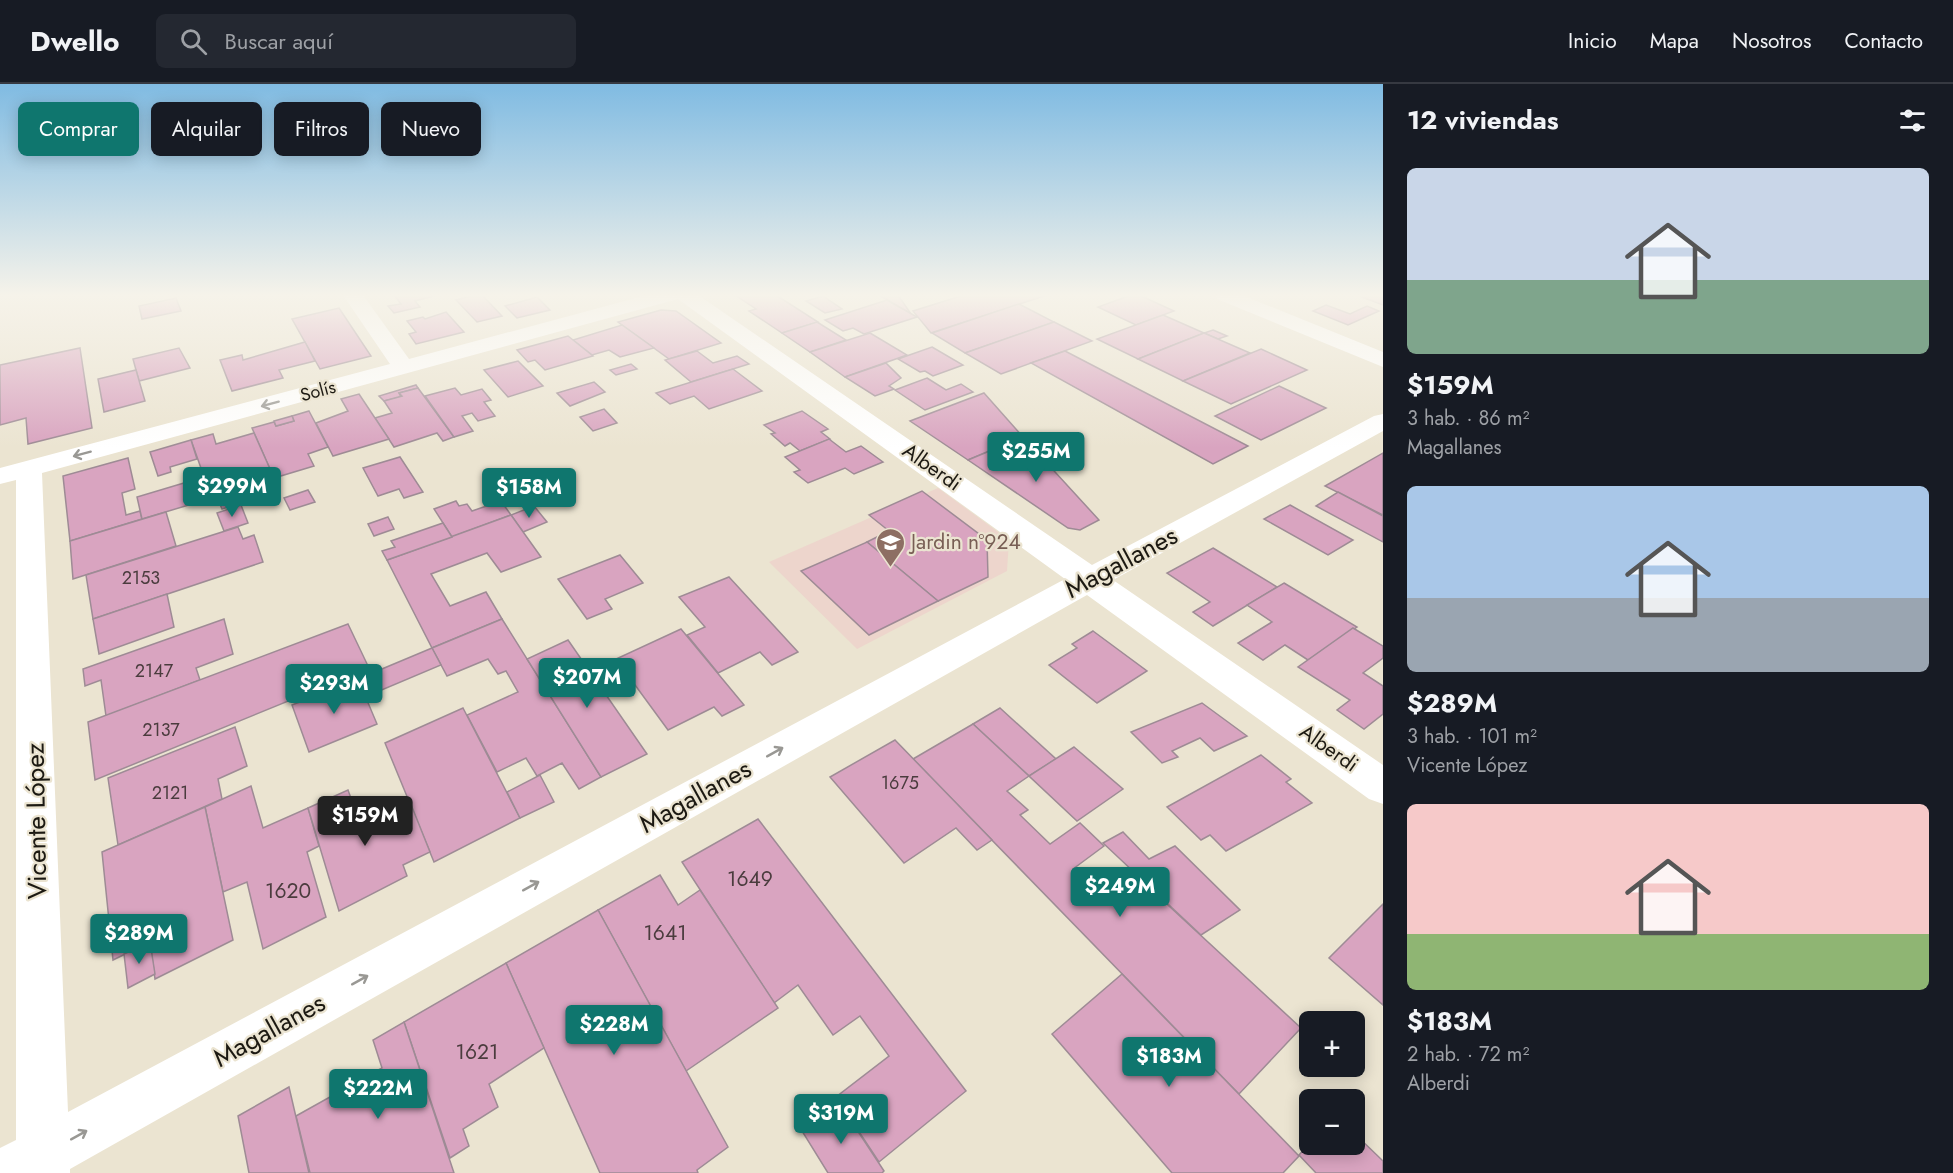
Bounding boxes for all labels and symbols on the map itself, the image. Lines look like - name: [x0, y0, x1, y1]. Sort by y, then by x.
- street label: Solís: [297, 374, 339, 408]
- one-way arrow: [261, 398, 280, 410]
- pin: $255M: [994, 432, 1078, 483]
- street label: Alberdi: [896, 436, 968, 498]
- one-way arrow: [72, 449, 91, 460]
- pin: $299M: [190, 467, 274, 518]
- pin: $158M: [487, 468, 571, 519]
- street label: Magallanes: [1058, 516, 1184, 608]
- school or university icon: Jardin nº924: [874, 526, 906, 568]
- place label: Jardin nº924: [908, 527, 1021, 557]
- house number: 2153: [122, 565, 160, 591]
- house number: 2147: [135, 658, 174, 684]
- pin: $207M: [545, 658, 629, 709]
- pin: $293M: [292, 664, 376, 715]
- house number: 2137: [142, 717, 180, 743]
- street label: Alberdi: [1293, 717, 1365, 779]
- street label: Vicente López: [16, 742, 56, 900]
- one-way arrow: [766, 746, 784, 757]
- street label: Magallanes: [632, 750, 758, 842]
- house number: 1675: [881, 770, 919, 796]
- house number: 2121: [152, 780, 188, 806]
- pin: $159M: [323, 796, 407, 847]
- house number: 1649: [727, 864, 773, 894]
- pin: $249M: [1078, 867, 1162, 918]
- house number: 1620: [265, 876, 311, 906]
- one-way arrow: [522, 880, 539, 892]
- pin: $289M: [97, 914, 181, 965]
- house number: 1641: [643, 918, 687, 948]
- one-way arrow: [351, 974, 368, 986]
- street label: Magallanes: [206, 984, 332, 1076]
- pin: $228M: [572, 1005, 656, 1056]
- house number: 1621: [456, 1037, 498, 1067]
- pin: $183M: [1127, 1037, 1211, 1088]
- pin: $222M: [336, 1069, 420, 1120]
- pin: $319M: [799, 1094, 883, 1145]
- one-way arrow: [69, 1129, 87, 1140]

